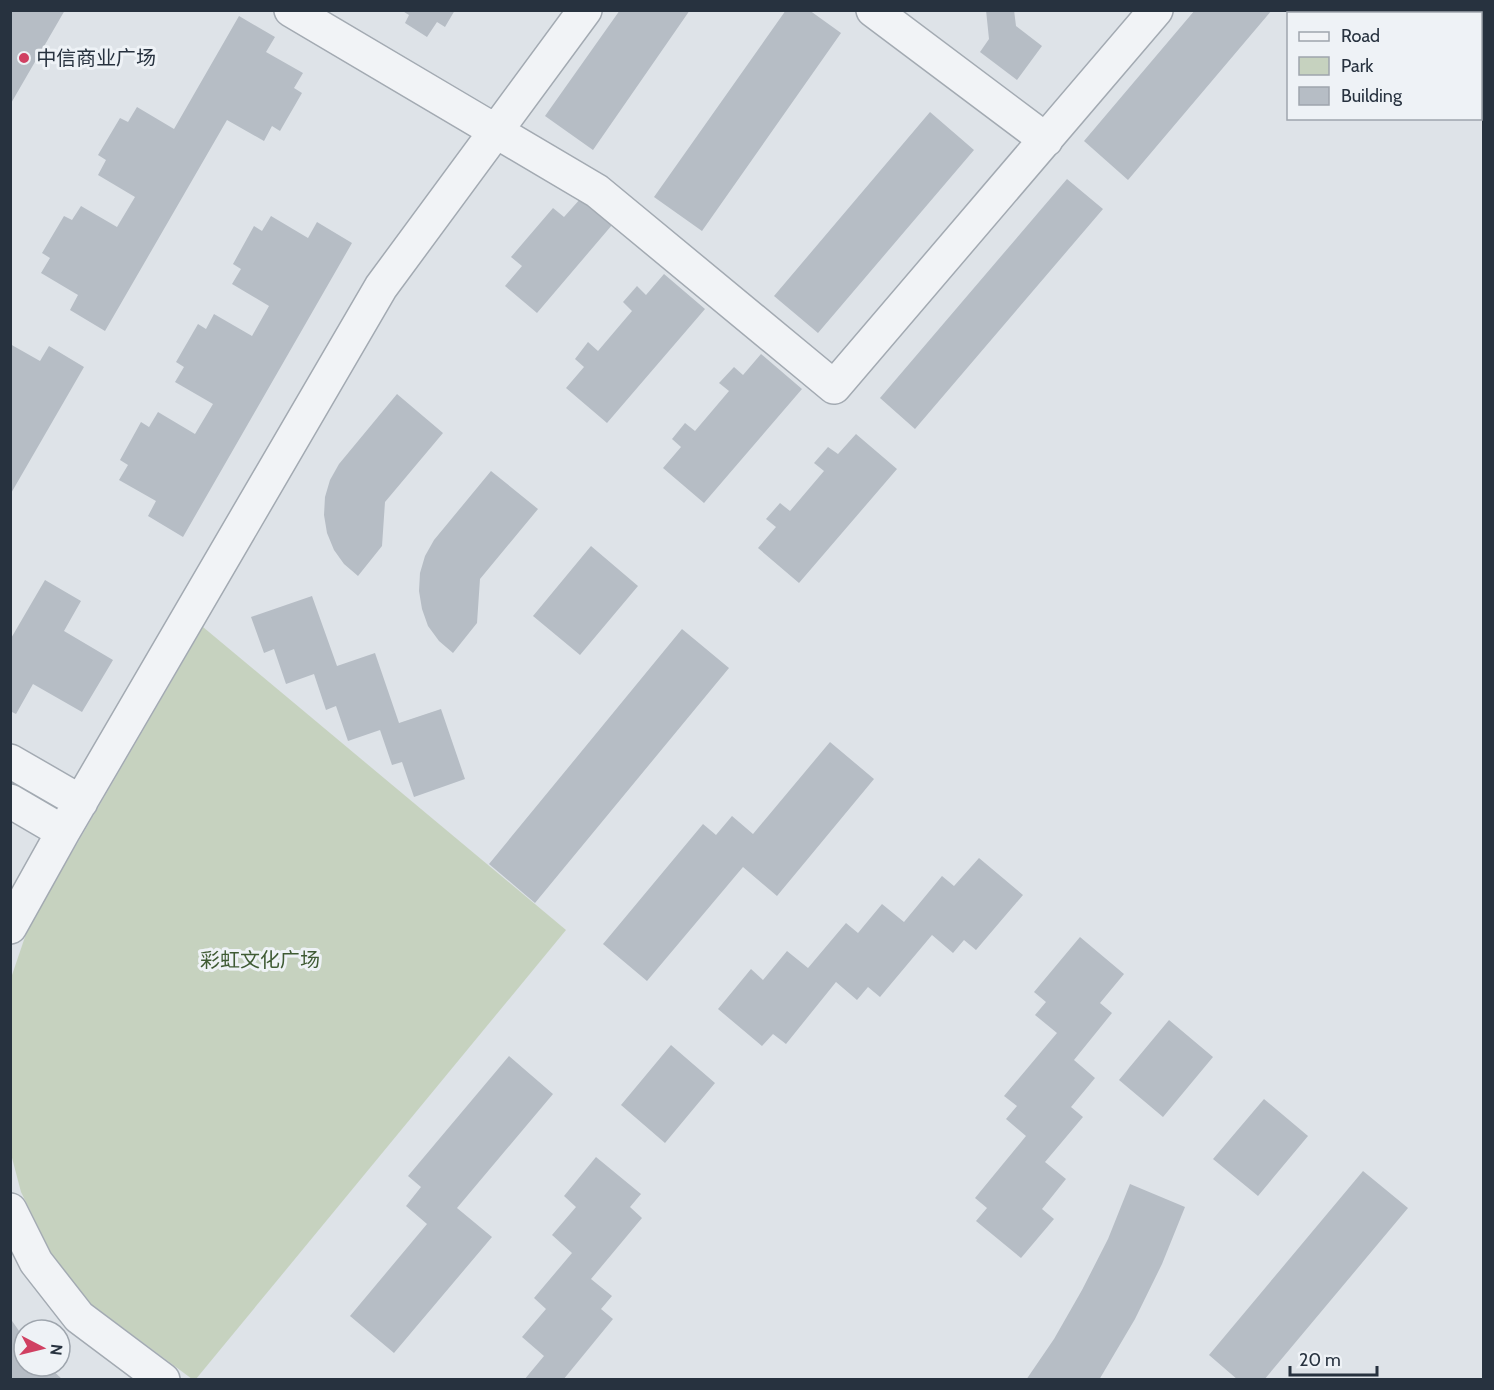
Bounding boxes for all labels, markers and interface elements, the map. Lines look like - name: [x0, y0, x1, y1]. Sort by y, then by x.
- legend: [1287, 12, 1482, 120]
- text: Road: [1341, 25, 1380, 47]
- place label: 中信商业广场: [36, 46, 156, 70]
- marker: 中信商业广场: [17, 51, 31, 65]
- text: Park: [1341, 55, 1374, 77]
- text: Building: [1341, 85, 1403, 107]
- park label: 彩虹文化广场: [200, 948, 320, 972]
- north arrow: [12, 1318, 72, 1378]
- scale bar: [1290, 1339, 1377, 1377]
- text: N: [46, 1343, 67, 1357]
- text: 20 m: [1299, 1349, 1341, 1371]

